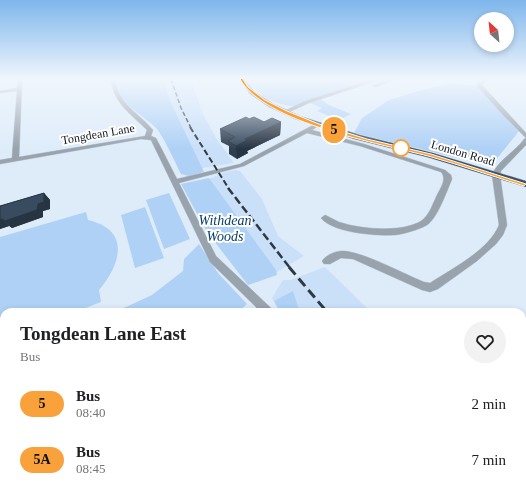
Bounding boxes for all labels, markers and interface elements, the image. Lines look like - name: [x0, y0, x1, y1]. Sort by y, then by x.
- north arrow: [474, 12, 514, 52]
- map controls: [474, 12, 514, 52]
- line badge: 5: [321, 117, 347, 143]
- street label: Tongdean Lane: [60, 121, 136, 147]
- text: 5: [331, 122, 338, 137]
- street label: London Road: [430, 137, 496, 169]
- unlabelled marker: [392, 139, 410, 157]
- park label: Withdean Woods: [199, 213, 251, 244]
- button: heart: [464, 321, 506, 363]
- text: Tongdean Lane East: [20, 323, 186, 344]
- text: Bus: [20, 349, 40, 364]
- text: Bus: [76, 388, 100, 404]
- text: 5: [39, 396, 46, 411]
- text: 2 min: [471, 396, 506, 412]
- text: 08:40: [76, 405, 106, 420]
- text: Bus: [76, 444, 100, 460]
- text: 5A: [33, 452, 51, 467]
- text: 7 min: [471, 452, 506, 468]
- text: 08:45: [76, 461, 106, 476]

